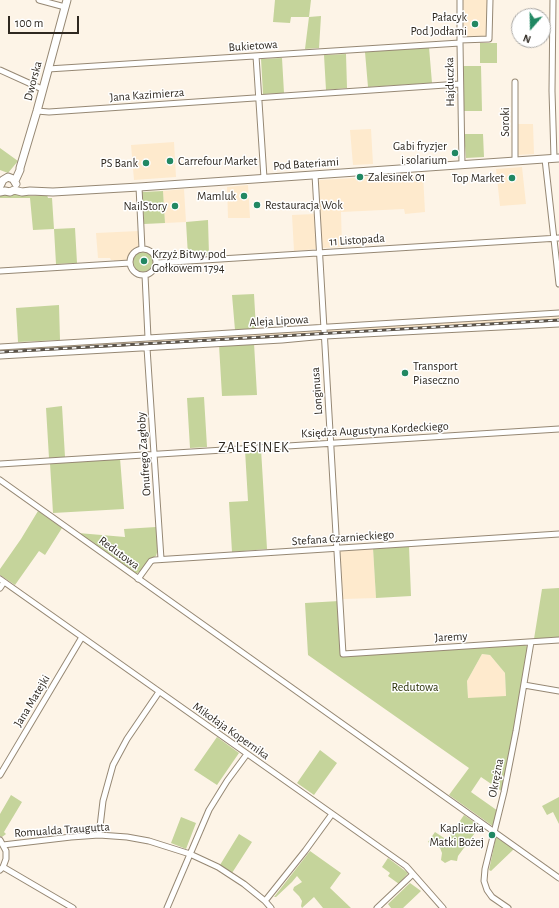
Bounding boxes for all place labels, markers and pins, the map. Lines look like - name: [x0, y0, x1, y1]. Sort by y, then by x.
- place label: Pałacyk Pod Jodłami: [411, 10, 467, 38]
- marker: Pałacyk Pod Jodłami: [470, 19, 480, 29]
- place label: Gabi fryzjer i solarium: [393, 139, 447, 167]
- marker: Gabi fryzjer i solarium: [450, 148, 460, 158]
- place label: Carrefour Market: [178, 154, 257, 168]
- place label: PS Bank: [101, 156, 138, 170]
- marker: Carrefour Market: [165, 156, 175, 166]
- marker: PS Bank: [141, 158, 151, 168]
- place label: Zalesinek 01: [368, 170, 425, 184]
- place label: Top Market: [452, 171, 504, 185]
- marker: Zalesinek 01: [355, 172, 365, 182]
- marker: Top Market: [507, 173, 517, 183]
- place label: Mamluk: [197, 189, 236, 203]
- marker: Mamluk: [239, 191, 249, 201]
- place label: Restauracja Wok: [265, 198, 343, 212]
- place label: NailStory: [123, 199, 167, 213]
- marker: Restauracja Wok: [252, 200, 262, 210]
- marker: NailStory: [170, 201, 180, 211]
- place label: Krzyż Bitwy pod Gołkowem 1794: [152, 247, 226, 275]
- marker: Krzyż Bitwy pod Gołkowem 1794: [139, 256, 149, 266]
- place label: Transport Piaseczno: [413, 359, 459, 387]
- marker: Transport Piaseczno: [400, 368, 410, 378]
- place label: Kapliczka Matki Bożej: [429, 821, 484, 849]
- marker: Kapliczka Matki Bożej: [487, 830, 497, 840]

